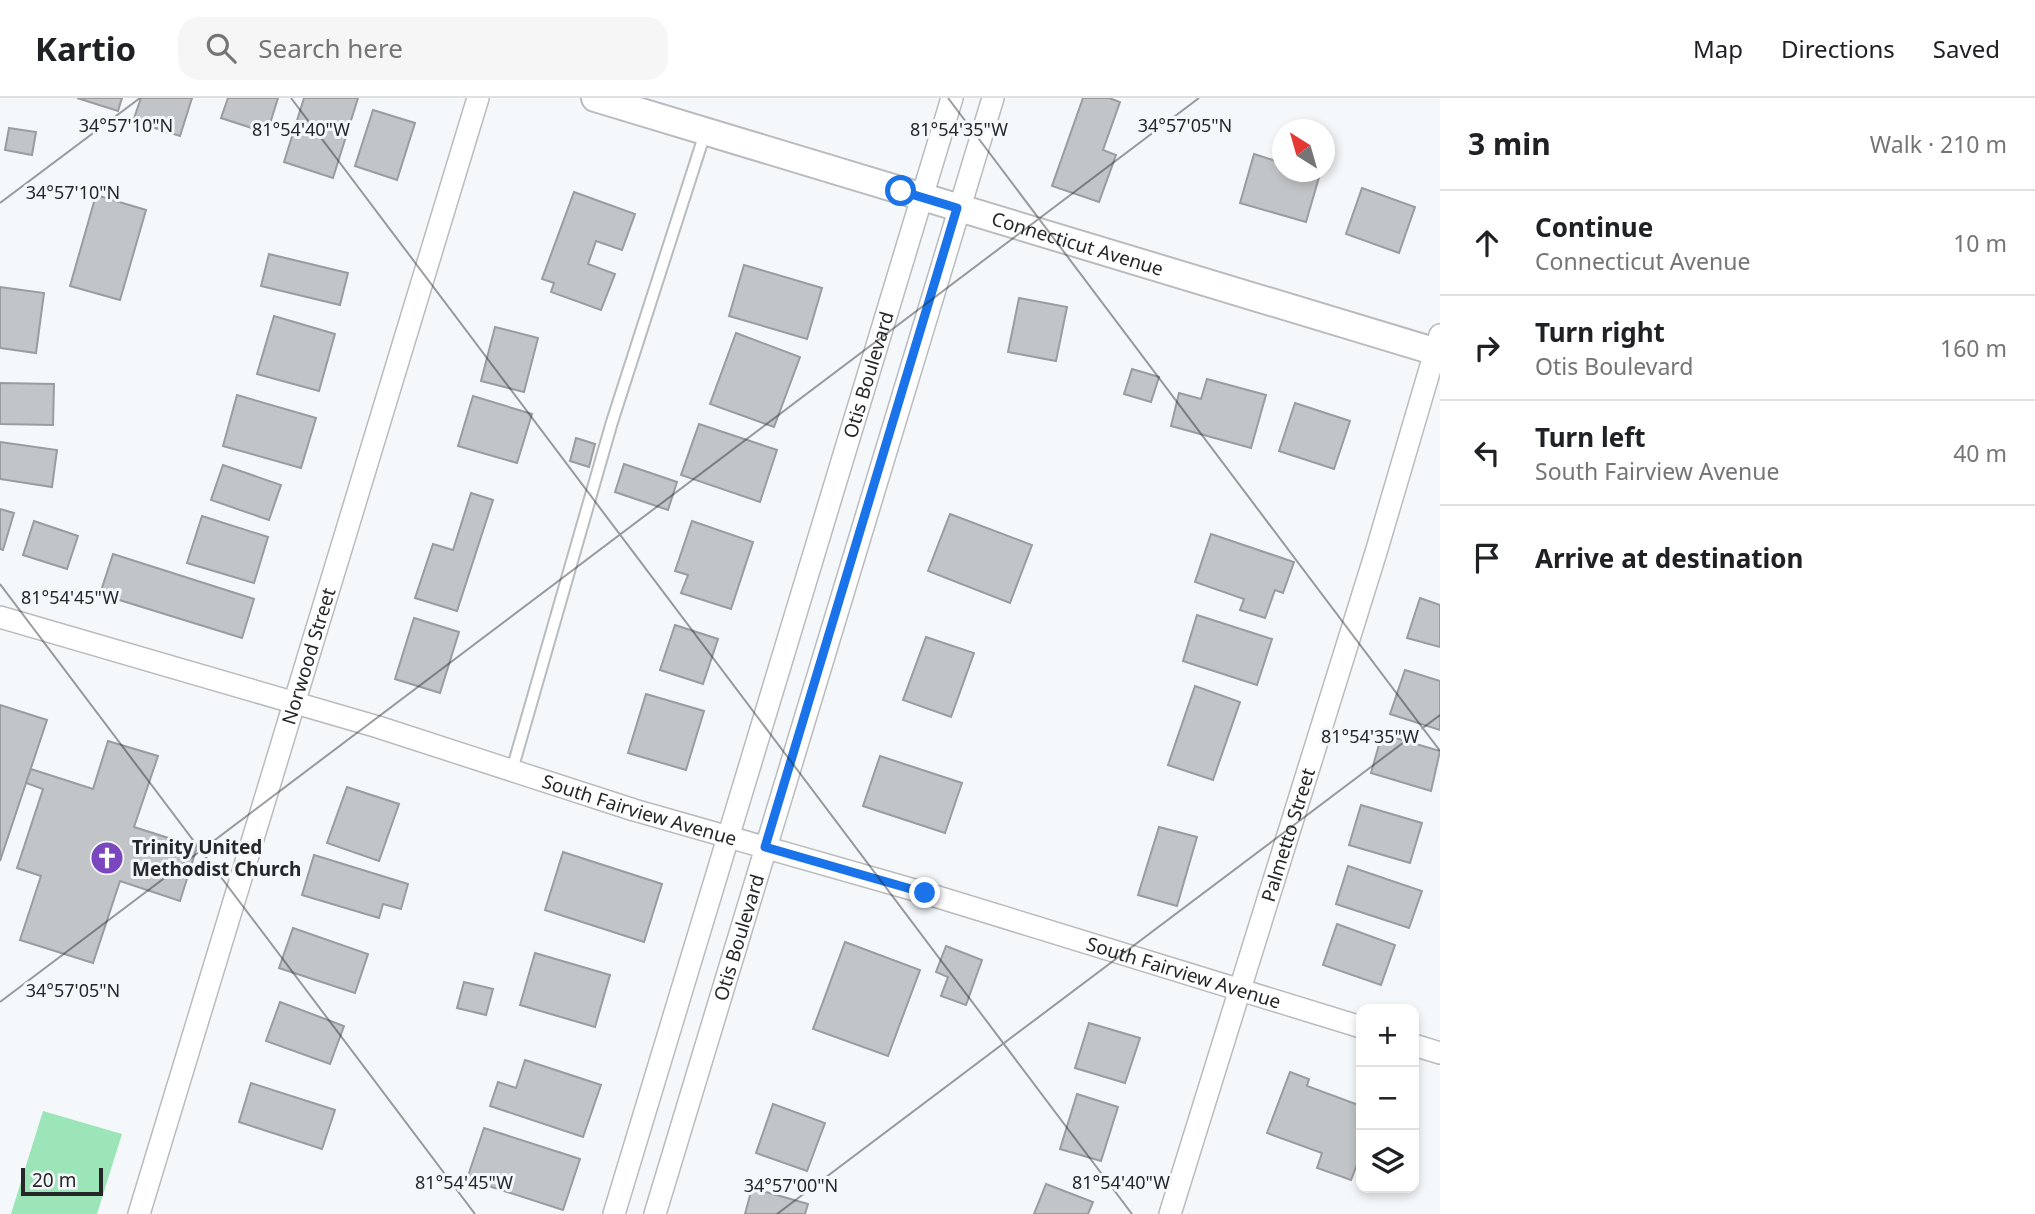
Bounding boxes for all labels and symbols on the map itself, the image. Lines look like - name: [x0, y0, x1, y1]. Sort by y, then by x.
- text: 34°57'10"N: [79, 113, 173, 137]
- text: 34°57'05"N: [1138, 113, 1232, 137]
- text: 81°54'40"W: [252, 117, 350, 141]
- text: 81°54'35"W: [910, 117, 1008, 141]
- north arrow: [1272, 119, 1335, 182]
- route start: [885, 175, 916, 206]
- text: 34°57'10"N: [26, 180, 120, 204]
- street label: Connecticut Avenue: [989, 205, 1166, 282]
- street label: Otis Boulevard: [837, 308, 900, 441]
- text: 81°54'45"W: [21, 585, 119, 609]
- street label: Norwood Street: [275, 585, 341, 728]
- text: 81°54'35"W: [1321, 724, 1419, 748]
- street label: Palmetto Street: [1255, 765, 1321, 905]
- street label: South Fairview Avenue: [539, 768, 740, 852]
- place label: Trinity United Methodist Church: [132, 834, 301, 882]
- church icon: Trinity United Methodist Church: [88, 839, 126, 877]
- street label: Otis Boulevard: [707, 871, 770, 1004]
- route end: [909, 877, 940, 908]
- street label: South Fairview Avenue: [1083, 930, 1284, 1015]
- text: 34°57'05"N: [26, 978, 120, 1002]
- scale bar: [21, 1165, 103, 1197]
- text: 81°54'45"W: [415, 1170, 513, 1194]
- text: 81°54'40"W: [1072, 1170, 1170, 1194]
- text: 34°57'00"N: [744, 1173, 838, 1197]

